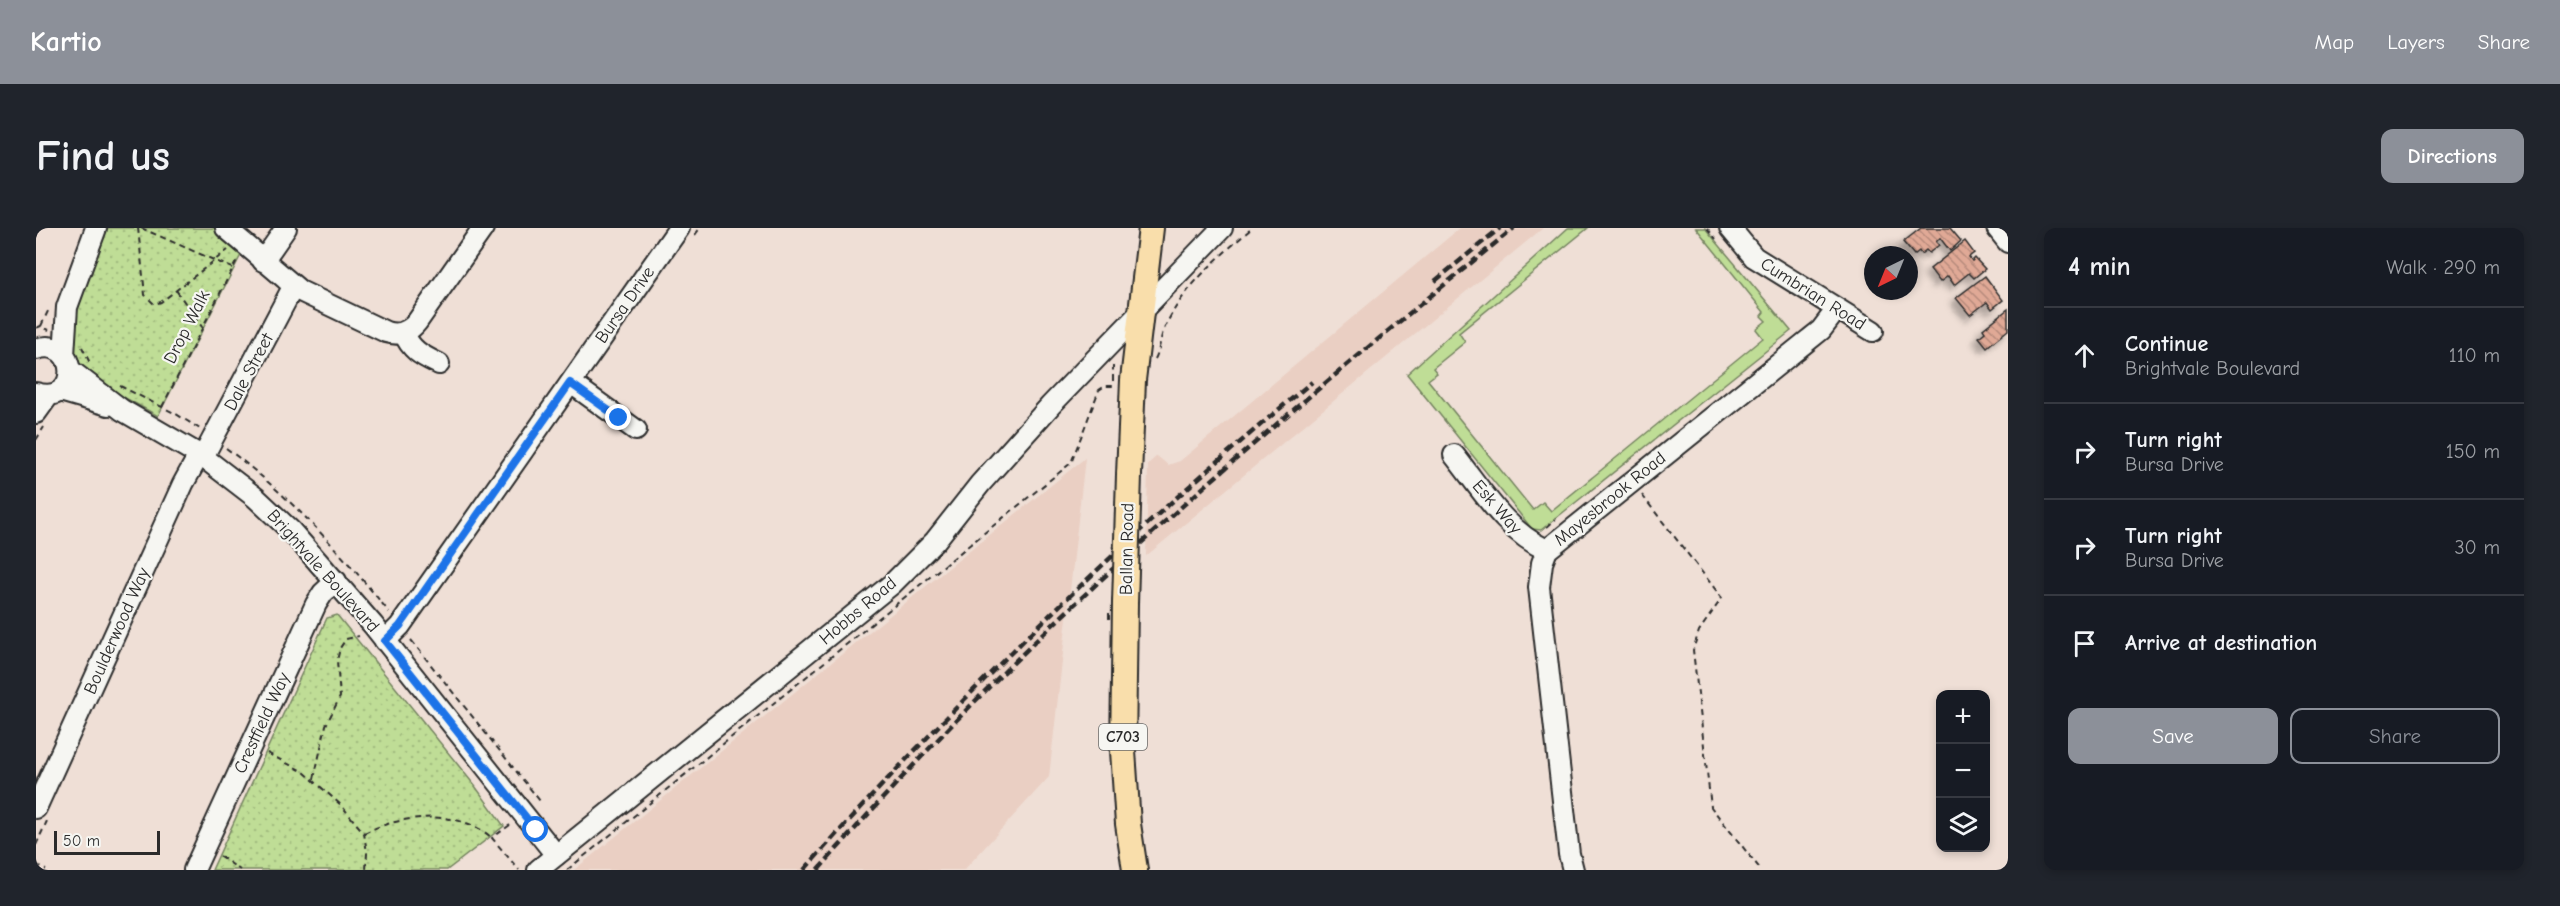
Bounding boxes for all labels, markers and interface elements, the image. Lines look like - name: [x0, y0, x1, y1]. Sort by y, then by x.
- text: Kartio: [30, 26, 102, 58]
- text: Map: [2315, 30, 2354, 54]
- text: Layers: [2387, 30, 2445, 54]
- text: Share: [2478, 30, 2530, 54]
- button: Directions: [2381, 129, 2524, 183]
- text: Find us: [36, 132, 170, 181]
- north arrow: [1864, 246, 1918, 300]
- text: 4 min: [2068, 252, 2131, 282]
- street label: Cumbrian Road: [1756, 253, 1870, 335]
- text: Walk · 290 m: [2386, 256, 2500, 279]
- street label: Bursa Drive: [591, 263, 659, 347]
- street label: Drop Walk: [160, 287, 215, 367]
- street label: Dale Street: [220, 329, 279, 414]
- text: Continue: [2125, 331, 2208, 357]
- icon: ahead: [2068, 339, 2101, 372]
- text: 110 m: [2449, 344, 2500, 367]
- text: Brightvale Boulevard: [2125, 357, 2300, 380]
- route end: [605, 404, 631, 430]
- text: Turn right: [2125, 427, 2222, 453]
- icon: right: [2068, 435, 2101, 468]
- text: 150 m: [2446, 440, 2500, 463]
- street label: Mayesbrook Road: [1550, 447, 1670, 551]
- text: Bursa Drive: [2125, 453, 2224, 476]
- street label: Esk Way: [1468, 476, 1527, 539]
- street label: Ballan Road: [1116, 503, 1138, 595]
- street label: Brightvale Boulevard: [262, 505, 384, 637]
- text: Turn right: [2125, 523, 2222, 549]
- icon: right: [2068, 531, 2101, 564]
- text: 30 m: [2454, 536, 2500, 559]
- text: Bursa Drive: [2125, 549, 2224, 572]
- street label: Boulderwood Way: [80, 564, 155, 698]
- street label: Hobbs Road: [815, 573, 901, 649]
- icon: arrive: [2068, 627, 2101, 660]
- text: Arrive at destination: [2125, 630, 2317, 656]
- street label: Crestfield Way: [229, 668, 295, 777]
- map controls: [1936, 690, 1990, 852]
- button: +: [1936, 690, 1990, 744]
- button: Save: [2068, 708, 2278, 764]
- button: Share: [2290, 708, 2500, 764]
- road number: C703: [1099, 724, 1147, 750]
- button: −: [1936, 744, 1990, 798]
- button: layers: [1936, 798, 1990, 852]
- route start: [522, 816, 548, 842]
- scale bar: [54, 828, 160, 856]
- text: 50 m: [63, 832, 100, 850]

